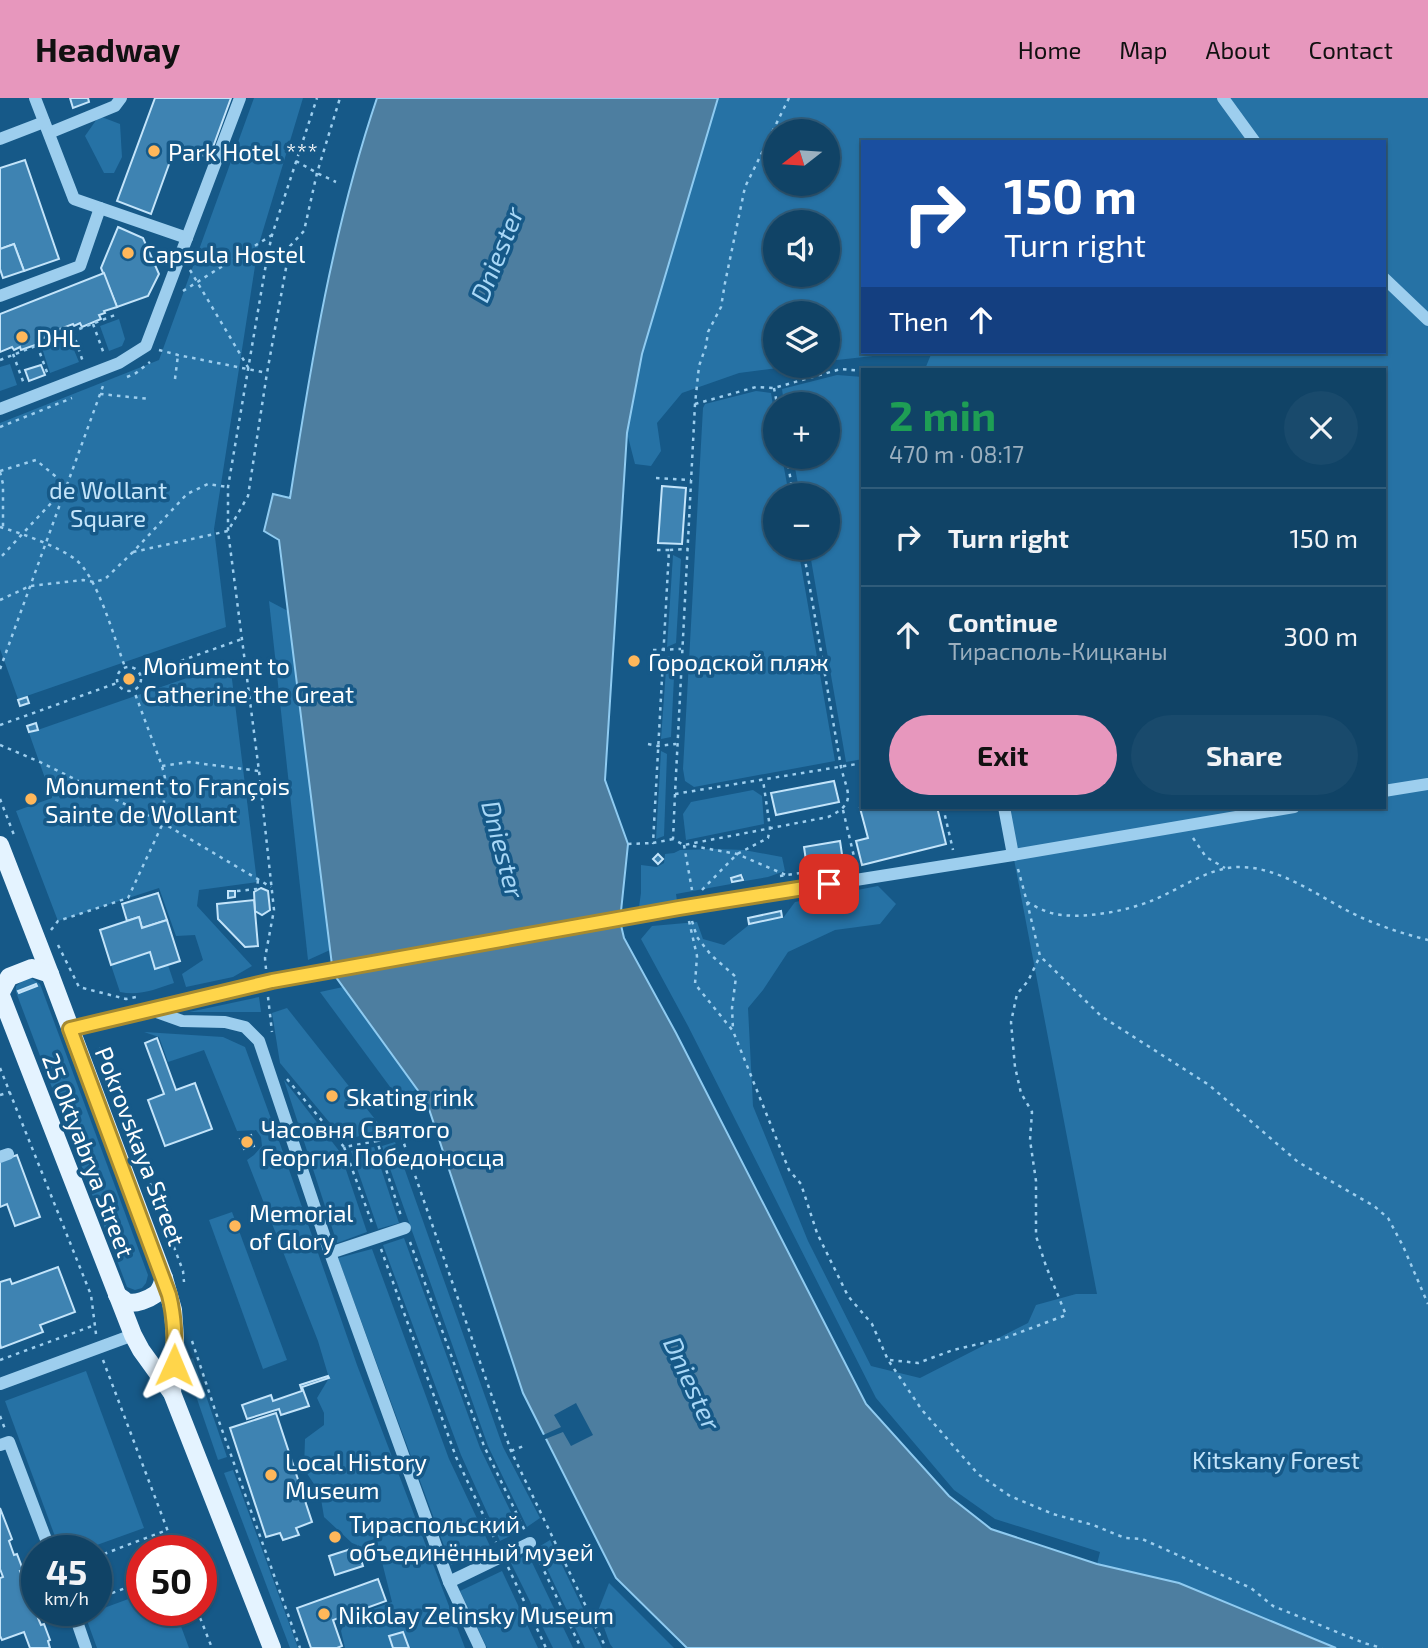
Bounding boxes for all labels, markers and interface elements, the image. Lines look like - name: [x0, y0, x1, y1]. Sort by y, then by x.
- text: Headway: [35, 29, 180, 69]
- text: Home: [1018, 35, 1081, 64]
- text: Map: [1119, 35, 1167, 64]
- text: About: [1205, 35, 1271, 64]
- text: Contact: [1309, 35, 1393, 64]
- north arrow: [763, 119, 840, 196]
- map controls: [763, 119, 840, 560]
- place label: Park Hotel ***: [168, 137, 318, 166]
- marker: Park Hotel ***: [146, 143, 162, 159]
- text: 150 m: [1004, 165, 1137, 224]
- icon: right: [889, 168, 980, 259]
- water label: Dniester: [463, 201, 529, 306]
- button: sound: [763, 210, 840, 287]
- text: Turn right: [1004, 225, 1146, 263]
- place label: Capsula Hostel: [142, 239, 305, 268]
- marker: Capsula Hostel: [120, 245, 136, 261]
- button: layers: [763, 301, 840, 378]
- icon: ahead: [962, 301, 1000, 339]
- text: Then: [889, 305, 948, 336]
- place label: DHL: [36, 323, 80, 352]
- marker: DHL: [14, 329, 30, 345]
- text: 2 min: [889, 389, 996, 439]
- button: close: [1284, 391, 1358, 465]
- button: +: [763, 392, 840, 469]
- text: 470 m · 08:17: [889, 440, 1024, 468]
- park label: de Wollant Square: [49, 475, 167, 532]
- button: −: [763, 483, 840, 560]
- icon: right: [889, 518, 927, 556]
- text: Turn right: [948, 522, 1069, 553]
- text: 150 m: [1289, 522, 1358, 553]
- text: Continue: [948, 606, 1058, 637]
- icon: ahead: [889, 616, 927, 654]
- text: 300 m: [1284, 620, 1358, 651]
- text: Тирасполь-Кицканы: [948, 637, 1168, 665]
- place label: Городской пляж: [648, 647, 829, 676]
- place label: Monument to Catherine the Great: [143, 651, 354, 708]
- marker: Городской пляж: [626, 653, 642, 669]
- marker: Monument to Catherine the Great: [121, 671, 137, 687]
- button: Exit: [889, 715, 1117, 795]
- button: Share: [1131, 715, 1358, 795]
- place label: Monument to François Sainte de Wollant: [45, 771, 290, 828]
- marker: Monument to François Sainte de Wollant: [23, 791, 39, 807]
- water label: Dniester: [476, 797, 532, 902]
- pin: [799, 854, 859, 914]
- icon: arrive: [810, 865, 848, 903]
- street label: Pokrovskaya Street: [90, 1042, 192, 1250]
- street label: 25 Oktyabrya Street: [37, 1049, 141, 1261]
- place label: Skating rink: [346, 1082, 474, 1111]
- marker: Skating rink: [324, 1088, 340, 1104]
- place label: Часовня Святого Георгия Победоносца: [261, 1114, 505, 1171]
- marker: Часовня Святого Георгия Победоносца: [239, 1134, 255, 1150]
- place label: Memorial of Glory: [249, 1198, 353, 1255]
- marker: Memorial of Glory: [227, 1218, 243, 1234]
- position arrow: [137, 1328, 211, 1402]
- water label: Dniester: [658, 1331, 728, 1435]
- park label: Kitskany Forest: [1192, 1445, 1360, 1474]
- place label: Local History Museum: [285, 1447, 427, 1504]
- marker: Local History Museum: [263, 1467, 279, 1483]
- place label: Тираспольский объединённый музей: [349, 1509, 594, 1567]
- marker: Тираспольский объединённый музей: [327, 1529, 343, 1545]
- speed limit sign: 50: [126, 1535, 217, 1626]
- text: 45: [46, 1550, 87, 1592]
- text: km/h: [44, 1587, 89, 1609]
- place label: Nikolay Zelinsky Museum: [338, 1600, 614, 1629]
- marker: Nikolay Zelinsky Museum: [316, 1606, 332, 1622]

